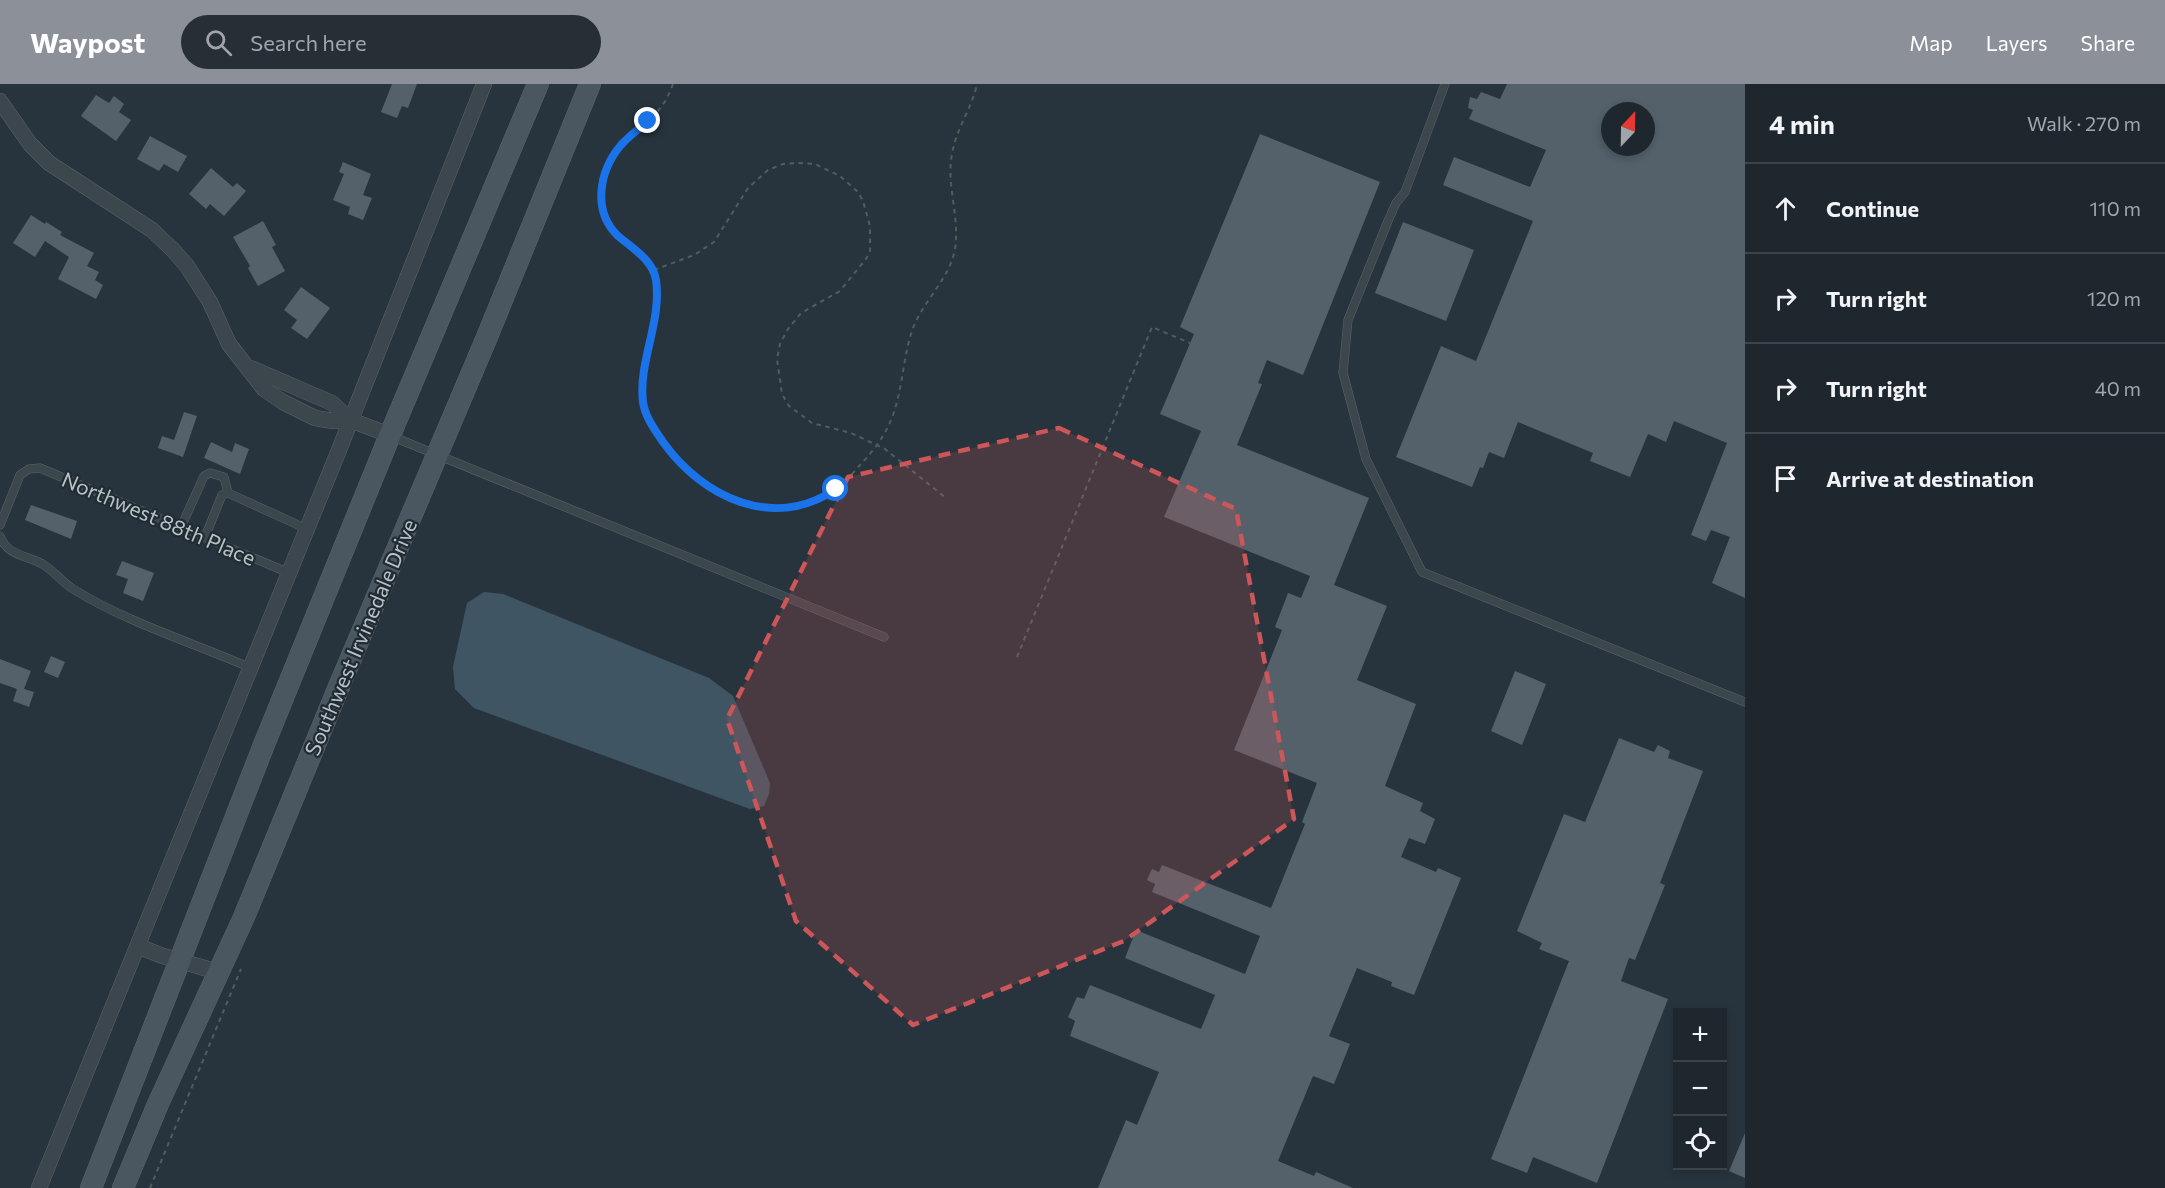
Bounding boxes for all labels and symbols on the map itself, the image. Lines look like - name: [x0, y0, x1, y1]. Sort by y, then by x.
- north arrow: [1601, 102, 1655, 156]
- route end: [634, 107, 660, 133]
- street label: Northwest 88th Place: [58, 466, 260, 570]
- route start: [822, 475, 848, 501]
- street label: Southwest Irvinedale Drive: [299, 515, 421, 759]

